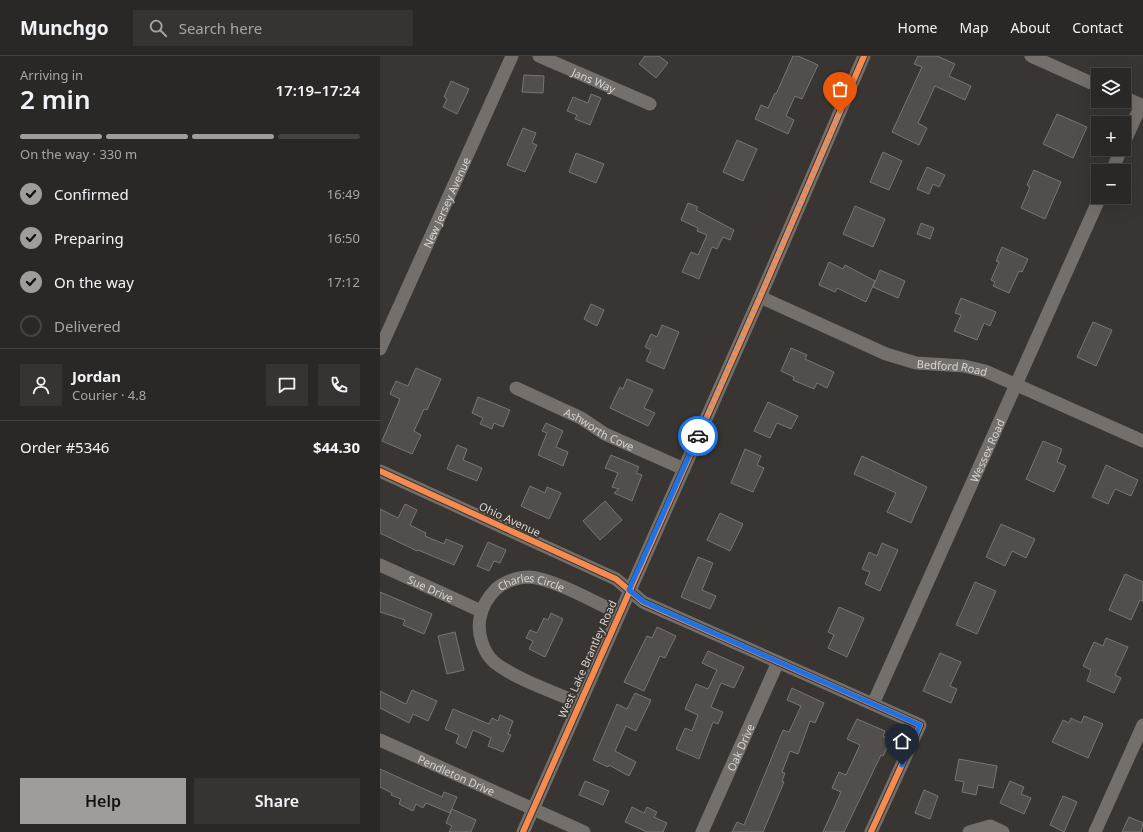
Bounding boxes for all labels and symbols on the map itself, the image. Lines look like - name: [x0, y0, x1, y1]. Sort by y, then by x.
- street label: Jans Way: [569, 63, 618, 96]
- pin: [823, 72, 857, 113]
- street label: New Jersey Avenue: [419, 154, 473, 250]
- street label: Bedford Road: [916, 356, 989, 379]
- street label: Ashworth Cove: [562, 404, 637, 454]
- courier: [678, 416, 718, 456]
- street label: Wessex Road: [966, 416, 1007, 484]
- street label: Ohio Avenue: [477, 498, 543, 540]
- text: Charles Circle: [494, 569, 567, 594]
- street label: Sue Drive: [405, 571, 456, 605]
- street label: Charles Circle: [497, 584, 567, 598]
- street label: West Lake Brantley Road: [554, 598, 620, 720]
- street label: Oak Drive: [723, 721, 757, 773]
- pin: [885, 724, 919, 765]
- street label: Pendleton Drive: [416, 751, 498, 798]

